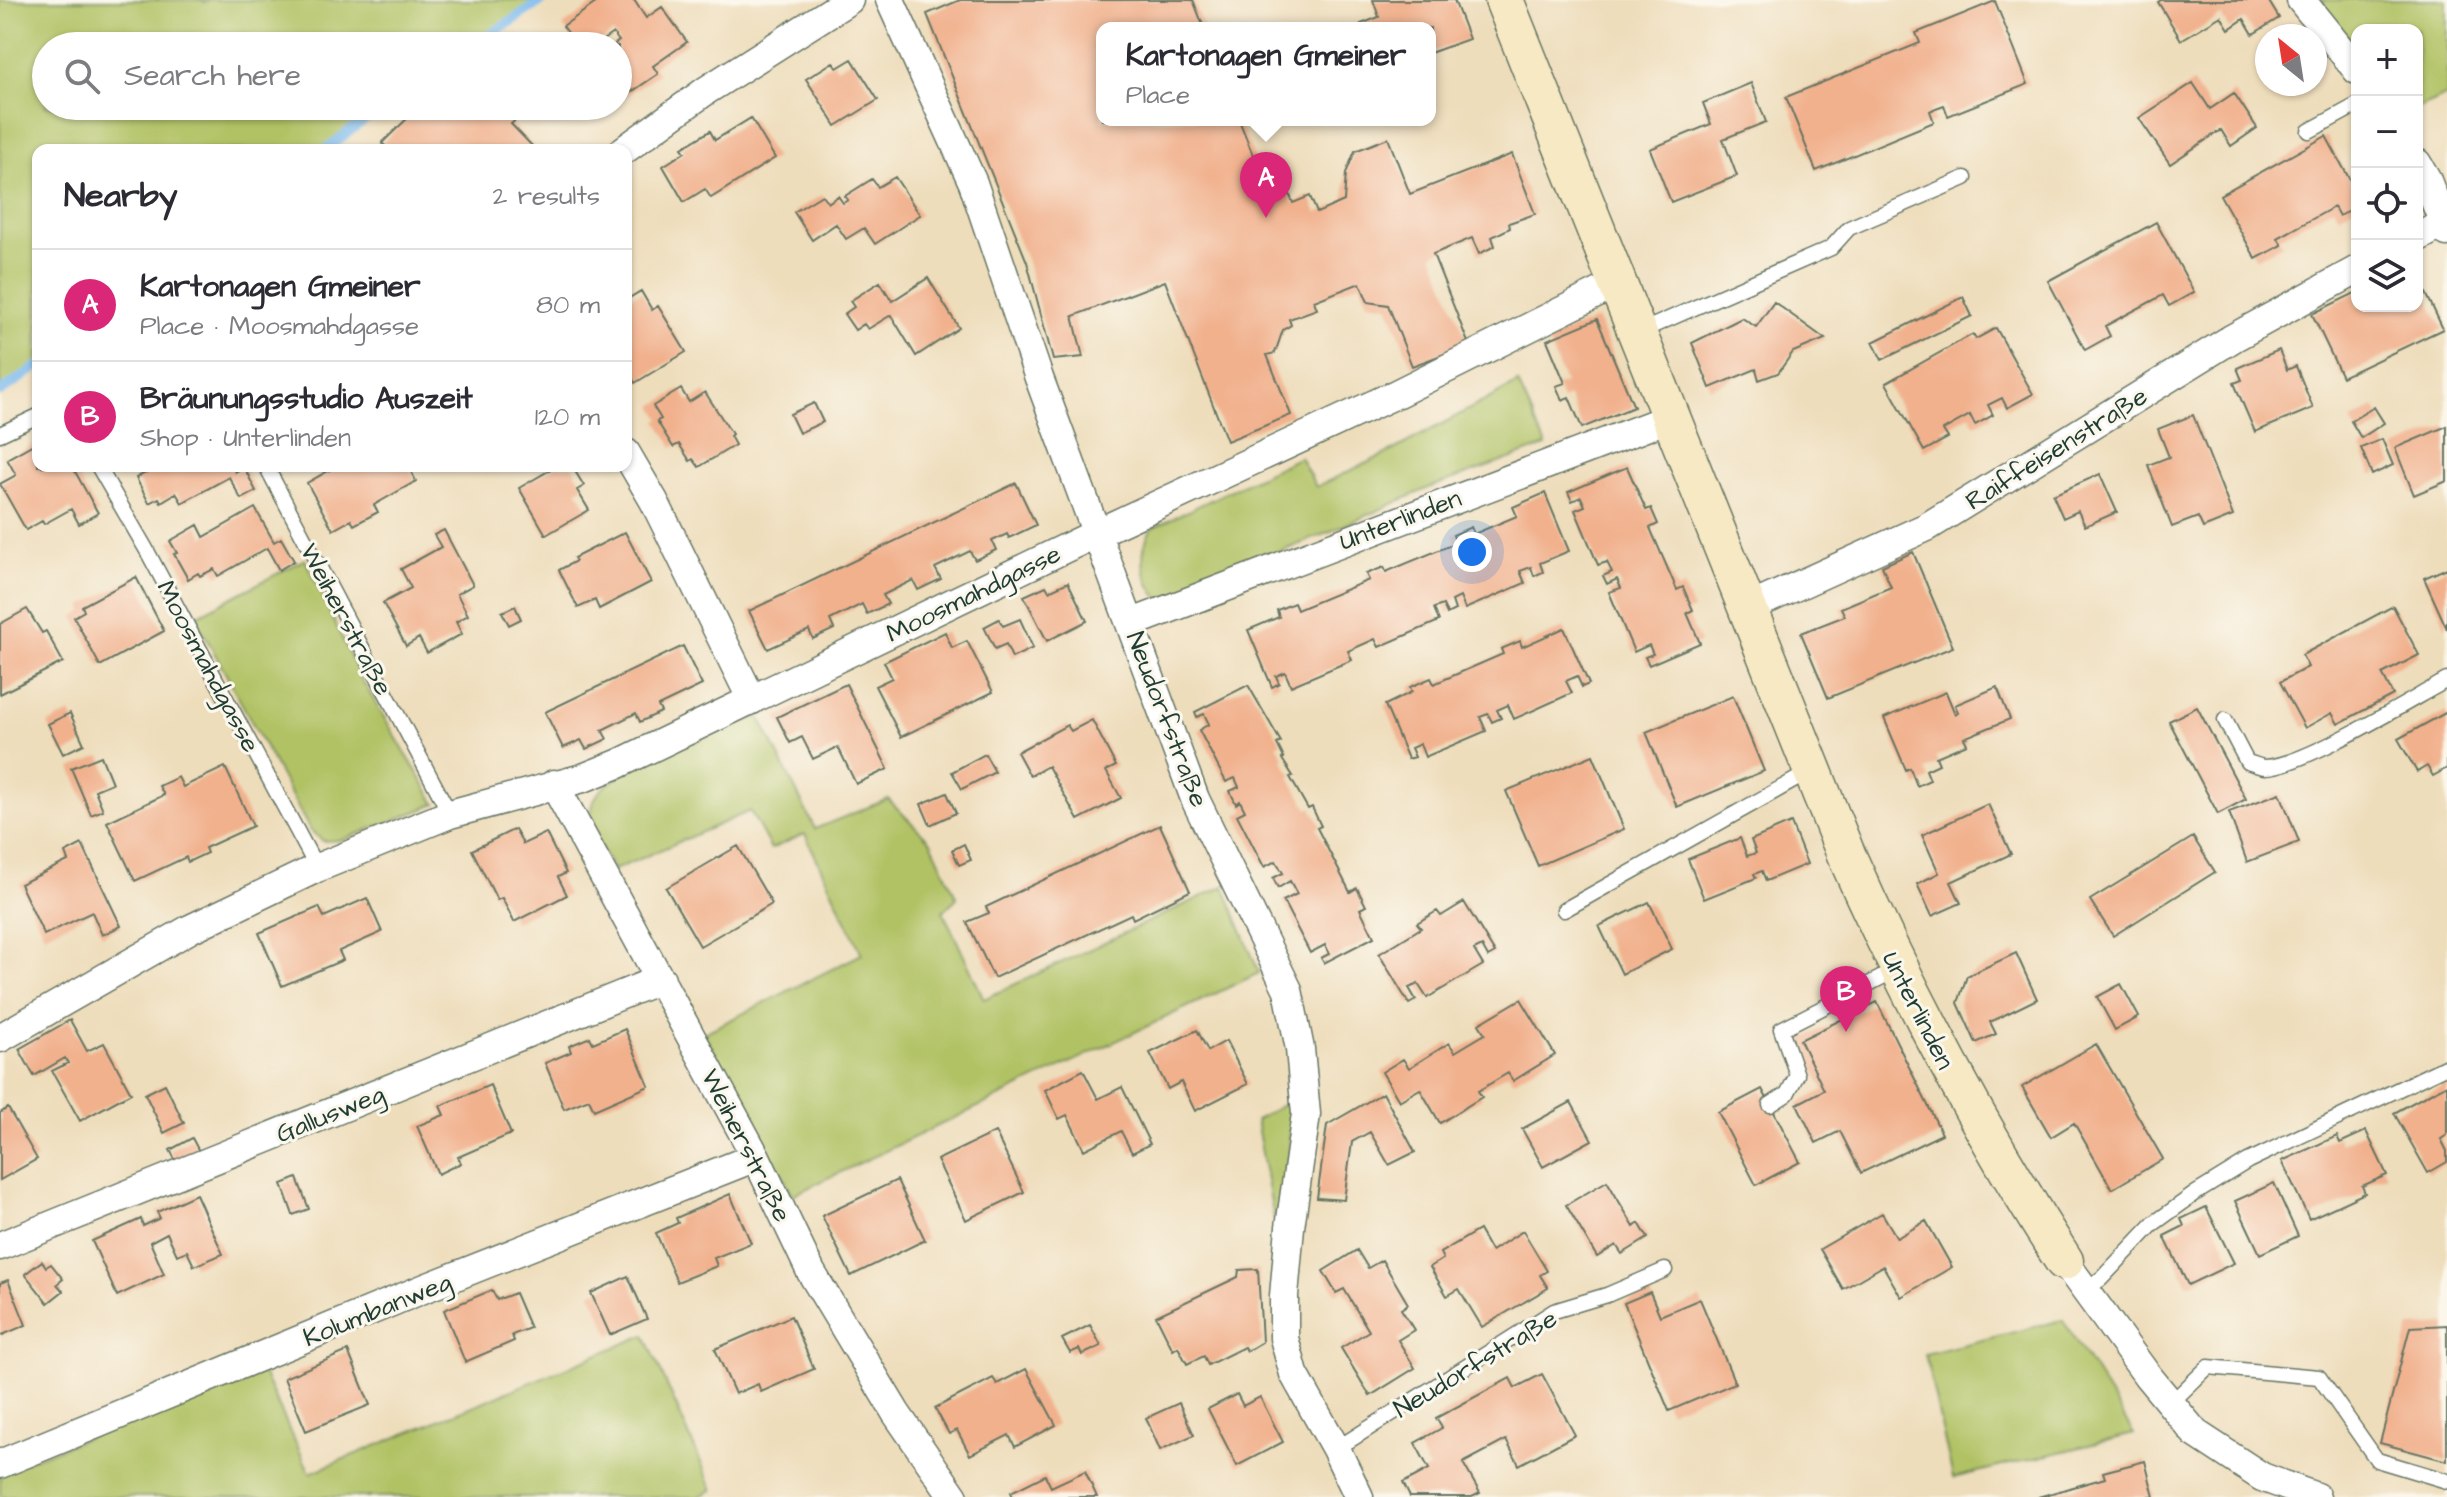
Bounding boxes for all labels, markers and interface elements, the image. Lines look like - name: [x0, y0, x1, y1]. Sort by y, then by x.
- popup: [1096, 22, 1436, 126]
- north arrow: [2255, 24, 2327, 96]
- map controls: [2351, 24, 2423, 312]
- button: +: [2351, 24, 2423, 96]
- search box: [32, 32, 632, 120]
- text: Kartonagen Gmeiner: [1126, 35, 1406, 77]
- icon: search: [60, 54, 104, 98]
- text: Search here: [124, 55, 301, 97]
- text: Place: [1126, 77, 1190, 113]
- button: −: [2351, 96, 2423, 168]
- pin: A: [1240, 152, 1292, 218]
- button: locate: [2351, 168, 2423, 240]
- text: Nearby: [64, 172, 178, 220]
- text: 2 results: [492, 178, 600, 214]
- button: layers: [2351, 240, 2423, 312]
- text: Kartonagen Gmeiner: [140, 266, 421, 308]
- text: A: [82, 287, 98, 323]
- text: 80 m: [536, 287, 600, 323]
- text: Place · Moosmahdgasse: [140, 308, 419, 344]
- text: Bräunungsstudio Auszeit: [140, 378, 473, 420]
- street label: Raiffeisenstraße: [1959, 378, 2154, 519]
- text: B: [81, 399, 99, 435]
- text: 120 m: [535, 399, 600, 435]
- text: Shop · Unterlinden: [140, 420, 351, 456]
- street label: Unterlinden: [1334, 480, 1467, 560]
- your location: [1452, 532, 1492, 572]
- street label: Moosmahdgasse: [880, 536, 1068, 654]
- street label: Weiherstraße: [291, 537, 401, 702]
- street label: Moosmahdgasse: [146, 574, 269, 760]
- street label: Neudorfstraße: [1117, 627, 1217, 812]
- street label: Unterlinden: [1873, 945, 1963, 1076]
- pin: B: [1820, 966, 1872, 1032]
- street label: Weiherstraße: [692, 1063, 800, 1228]
- street label: Gallusweg: [271, 1076, 391, 1154]
- street label: Kolumbanweg: [298, 1264, 458, 1358]
- street label: Neudorfstraße: [1387, 1301, 1564, 1427]

